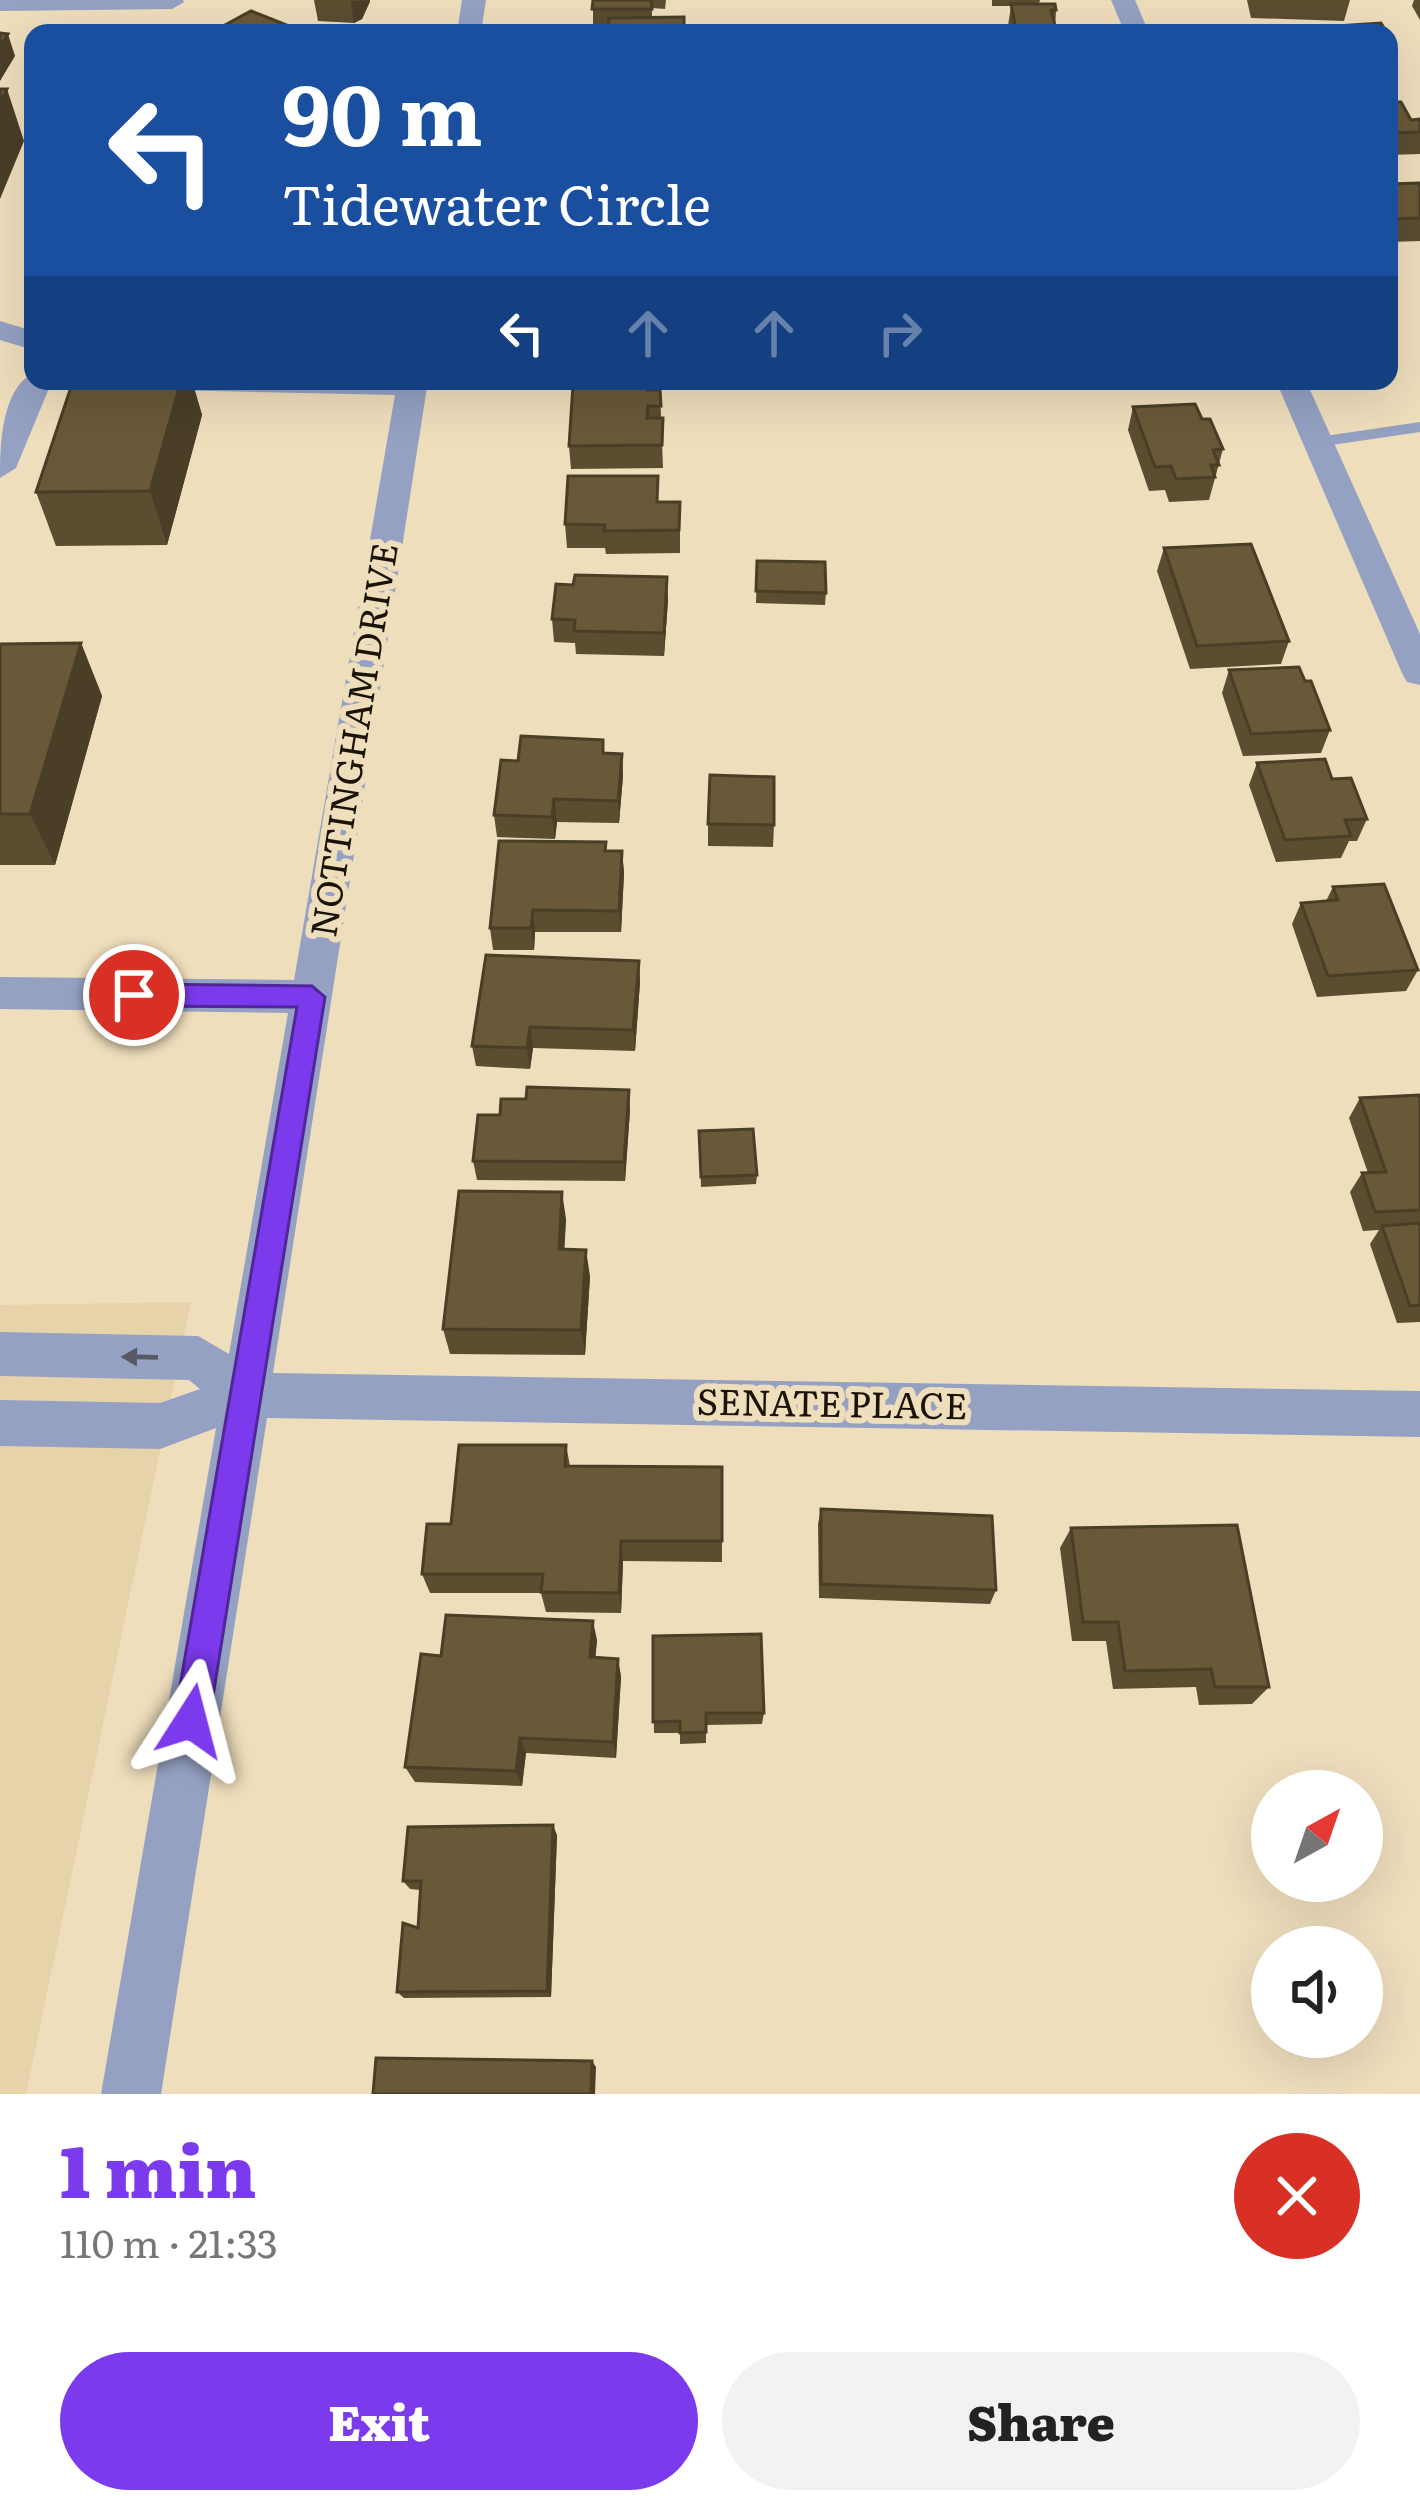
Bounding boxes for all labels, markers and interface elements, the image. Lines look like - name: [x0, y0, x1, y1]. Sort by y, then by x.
- text: 90 m: [282, 47, 483, 172]
- icon: left: [84, 72, 240, 228]
- text: Tidewater Circle: [282, 161, 711, 242]
- icon: left: [489, 300, 555, 366]
- icon: ahead: [615, 300, 681, 366]
- icon: ahead: [741, 300, 807, 366]
- icon: right: [867, 300, 933, 366]
- street label: NOTTINGHAM DRIVE: [294, 539, 409, 941]
- pin: [83, 944, 185, 1046]
- icon: arrive: [101, 962, 167, 1028]
- one-way arrow: [120, 1347, 158, 1366]
- street label: SENATE PLACE: [696, 1373, 968, 1430]
- position arrow: [128, 1658, 254, 1784]
- north arrow: [1251, 1770, 1383, 1902]
- map controls: [1251, 1770, 1383, 2058]
- button: sound: [1251, 1926, 1383, 2058]
- text: 1 min: [60, 2113, 256, 2220]
- button: close: [1234, 2133, 1360, 2259]
- text: 110 m · 21:33: [60, 2212, 278, 2270]
- button: Exit: [60, 2352, 698, 2490]
- button: Share: [722, 2352, 1360, 2490]

